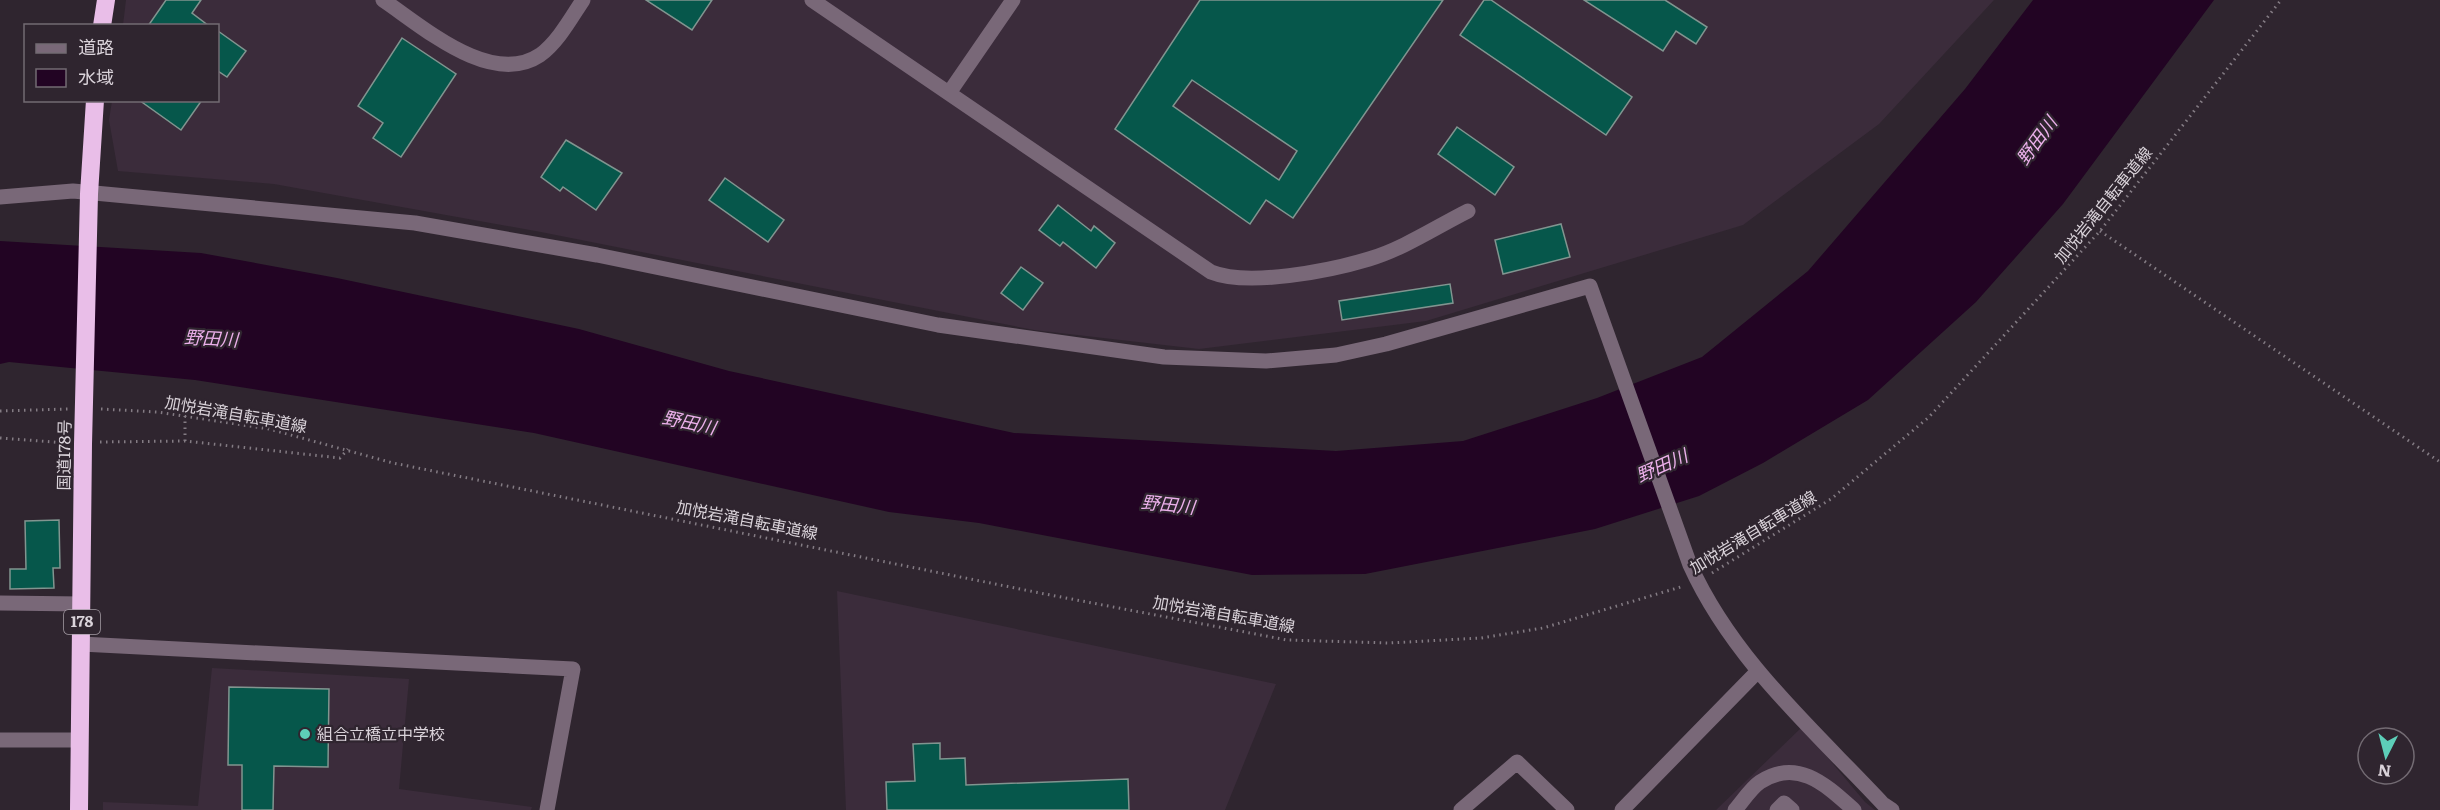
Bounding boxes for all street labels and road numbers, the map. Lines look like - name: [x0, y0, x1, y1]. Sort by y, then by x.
- street label: 加悦岩滝自転車道線: [2048, 141, 2157, 268]
- street label: 加悦岩滝自転車道線: [163, 389, 309, 437]
- street label: 国道178号: [50, 419, 76, 491]
- street label: 加悦岩滝自転車道線: [1685, 484, 1820, 579]
- street label: 加悦岩滝自転車道線: [674, 493, 820, 545]
- street label: 加悦岩滝自転車道線: [1151, 589, 1297, 637]
- road number: 178: [64, 610, 100, 634]

